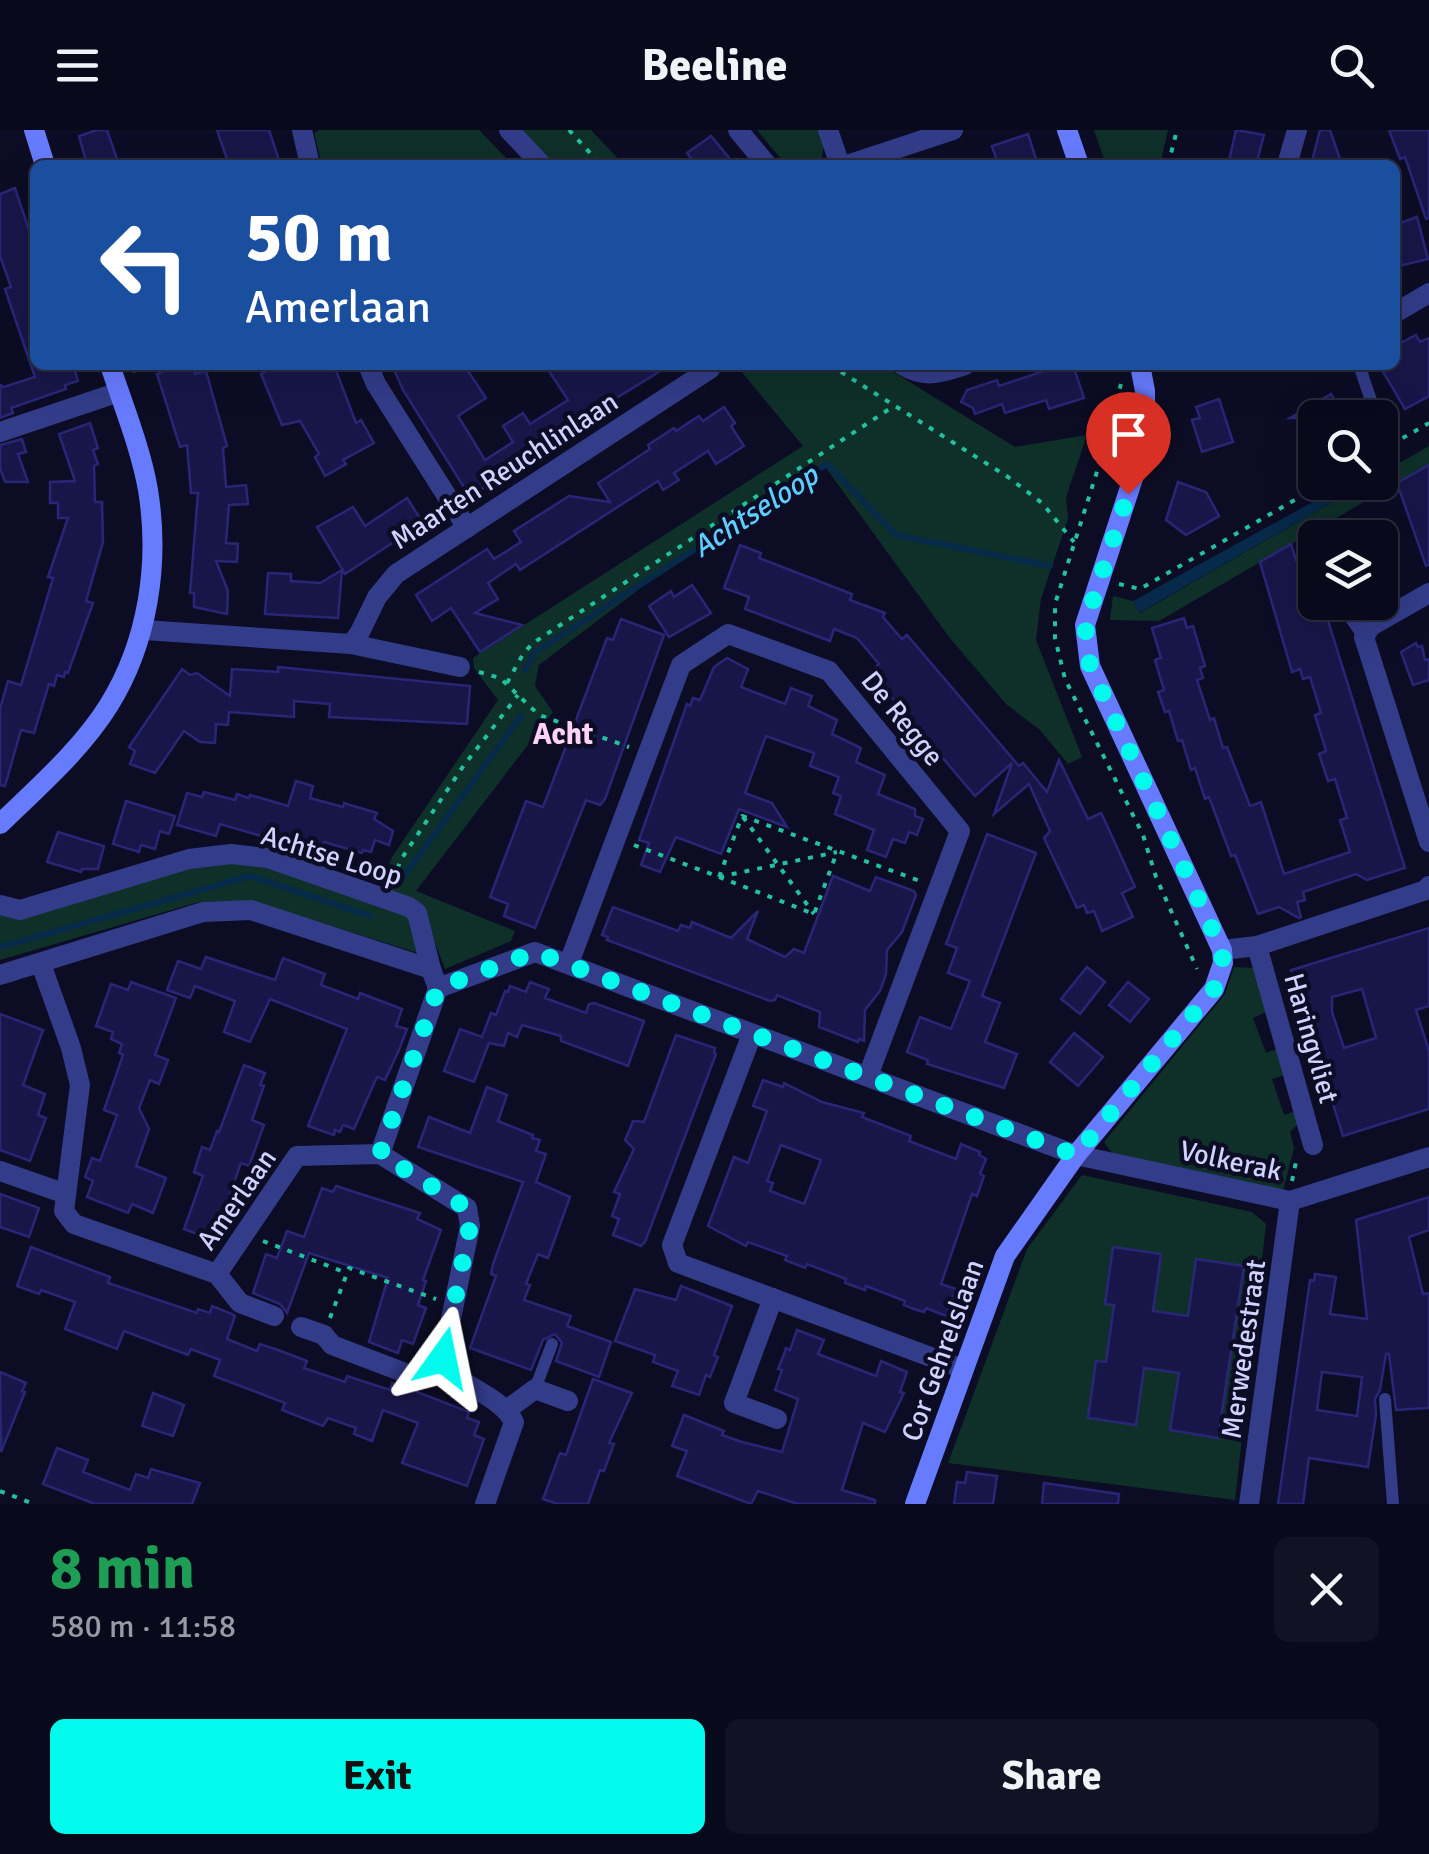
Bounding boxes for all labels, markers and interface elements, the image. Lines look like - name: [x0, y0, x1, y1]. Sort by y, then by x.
- icon: menu: [50, 38, 105, 93]
- text: Beeline: [641, 38, 788, 93]
- icon: search: [1324, 38, 1379, 93]
- text: 50 m: [245, 194, 393, 280]
- icon: left: [80, 200, 210, 330]
- text: Amerlaan: [245, 280, 431, 335]
- street label: Maarten Reuchlinlaan: [385, 385, 624, 557]
- pin: [1086, 392, 1171, 495]
- map controls: [1298, 400, 1398, 620]
- button: search: [1298, 400, 1398, 500]
- icon: arrive: [1101, 407, 1156, 462]
- water label: Achtseloop: [685, 456, 827, 566]
- button: layers: [1298, 520, 1398, 620]
- street label: De Regge: [854, 664, 951, 773]
- district label: Acht: [533, 716, 593, 753]
- street label: Achtse Loop: [257, 818, 406, 893]
- street label: Haringvliet: [1276, 969, 1346, 1107]
- street label: Volkerak: [1177, 1134, 1285, 1188]
- street label: Amerlaan: [190, 1142, 284, 1257]
- street label: Cor Gehrelslaan: [894, 1255, 992, 1446]
- street label: Merwedestraat: [1215, 1257, 1273, 1441]
- position arrow: [391, 1306, 495, 1410]
- text: 8 min: [50, 1532, 195, 1606]
- button: close: [1274, 1537, 1379, 1642]
- text: 580 m · 11:58: [50, 1607, 236, 1646]
- button: Exit: [50, 1719, 705, 1834]
- button: Share: [725, 1719, 1379, 1834]

